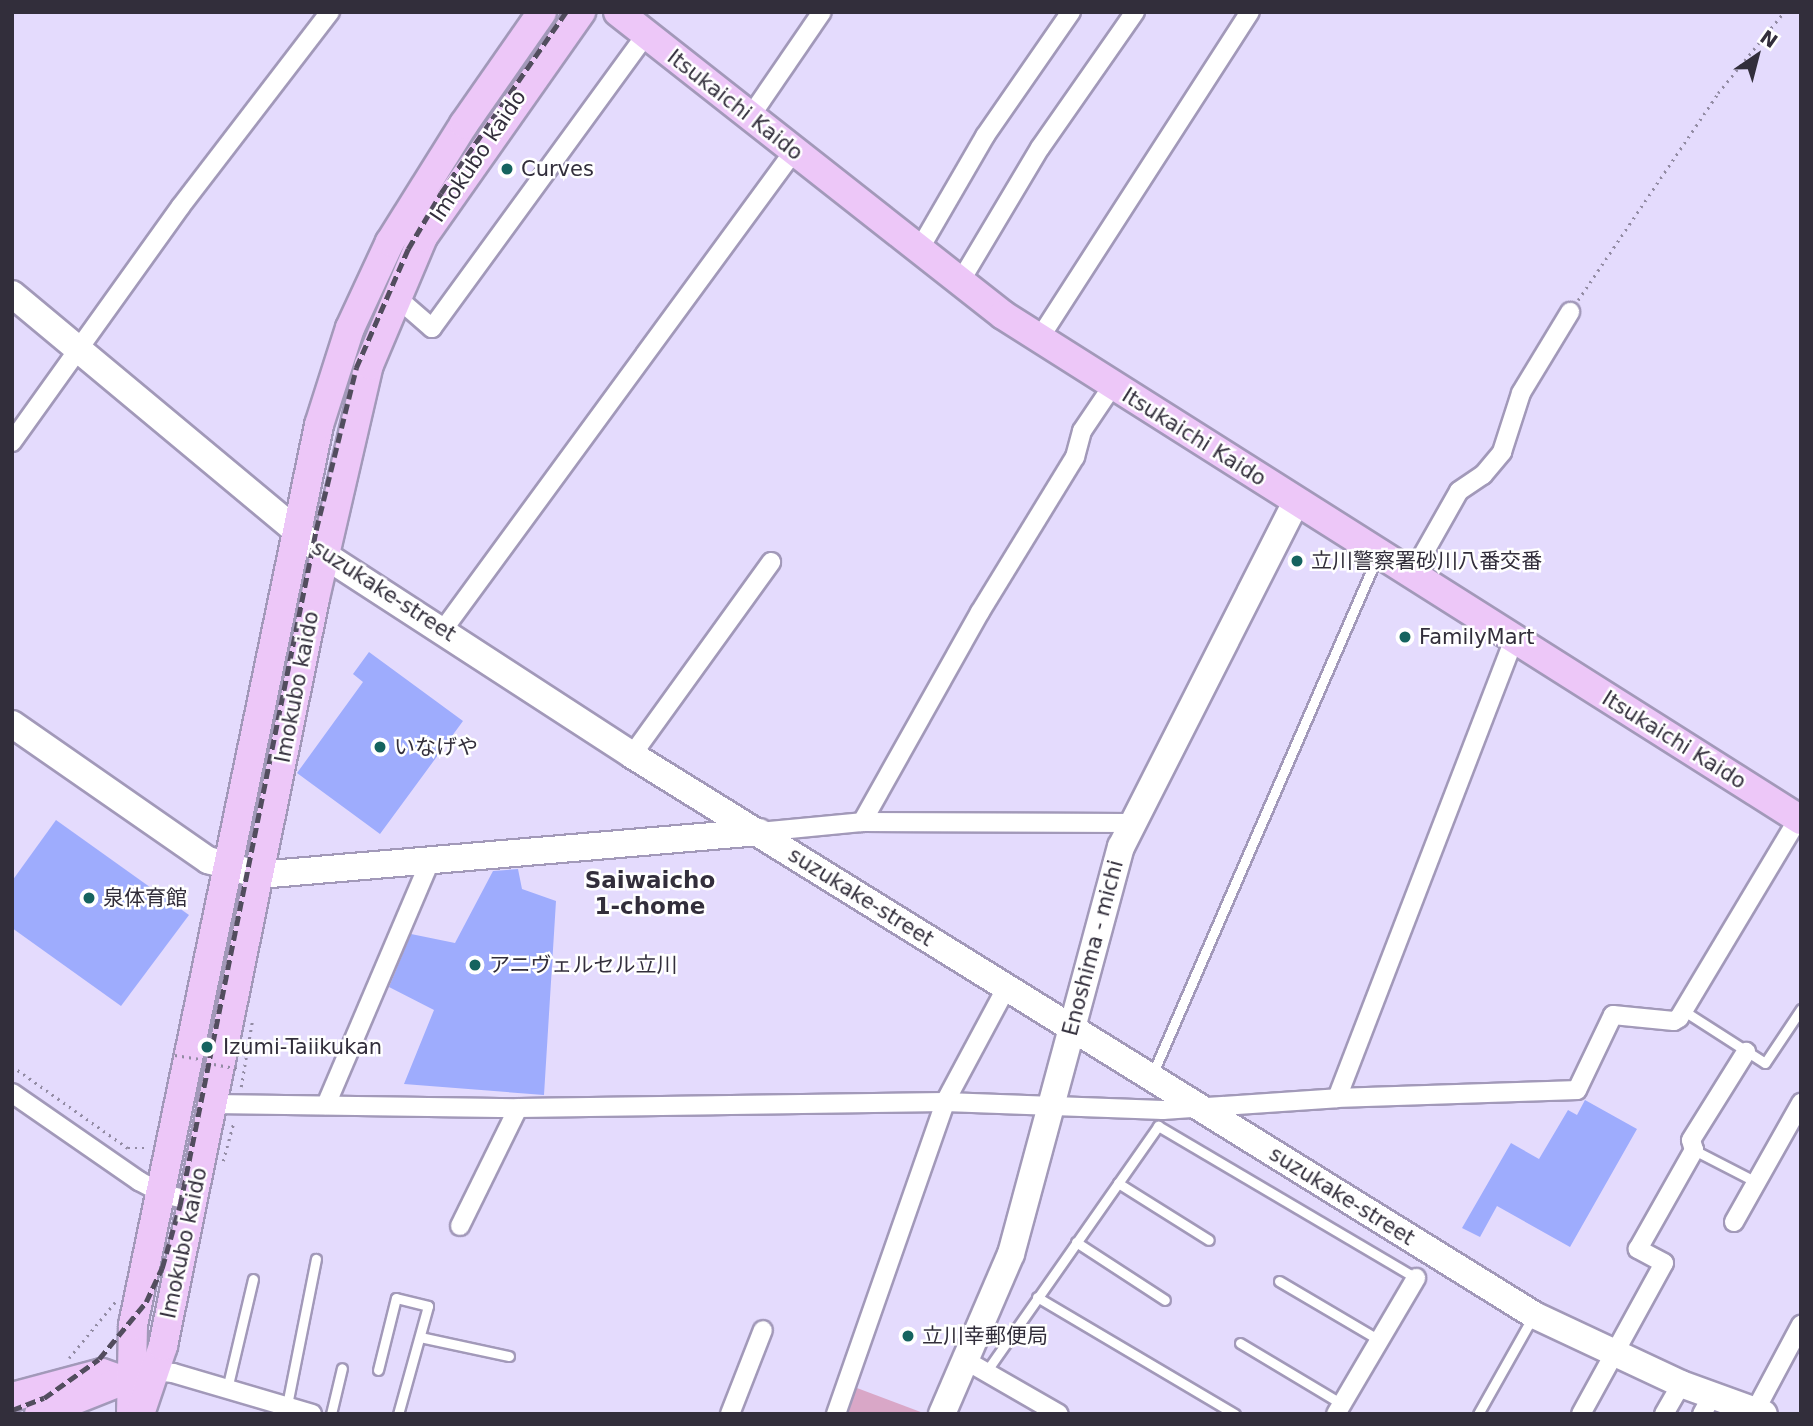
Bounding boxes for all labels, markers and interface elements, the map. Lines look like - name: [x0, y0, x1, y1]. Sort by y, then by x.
- north arrow: [1722, 21, 1792, 91]
- text: N: [1756, 25, 1782, 52]
- street label: Itsukaichi Kaido: [662, 44, 808, 166]
- street label: Imokubo kaido: [425, 85, 531, 227]
- place label: Curves: [521, 156, 594, 182]
- marker: Curves: [499, 161, 515, 177]
- street label: Itsukaichi Kaido: [1117, 383, 1271, 491]
- street label: suzukake-street: [307, 535, 461, 647]
- place label: 立川警察署砂川八番交番: [1311, 548, 1542, 574]
- marker: 立川警察署砂川八番交番: [1289, 553, 1305, 569]
- street label: Imokubo kaido: [270, 609, 324, 765]
- place label: FamilyMart: [1419, 624, 1534, 650]
- marker: FamilyMart: [1397, 629, 1413, 645]
- street label: Itsukaichi Kaido: [1597, 686, 1751, 794]
- place label: いなげや: [394, 734, 478, 760]
- marker: いなげや: [372, 739, 388, 755]
- street label: suzukake-street: [784, 842, 938, 952]
- street label: Enoshima - michi: [1057, 857, 1129, 1039]
- district label: Saiwaicho 1-chome: [585, 866, 715, 920]
- place label: 泉体育館: [103, 885, 187, 911]
- marker: 泉体育館: [81, 890, 97, 906]
- place label: アニヴェルセル立川: [489, 952, 678, 978]
- marker: アニヴェルセル立川: [467, 957, 483, 973]
- place label: Izumi-Taiikukan: [223, 1034, 382, 1060]
- marker: Izumi-Taiikukan: [197, 1037, 217, 1057]
- street label: suzukake-street: [1265, 1141, 1419, 1251]
- street label: Imokubo kaido: [156, 1165, 212, 1321]
- place label: 立川幸郵便局: [922, 1323, 1048, 1349]
- marker: 立川幸郵便局: [900, 1328, 916, 1344]

